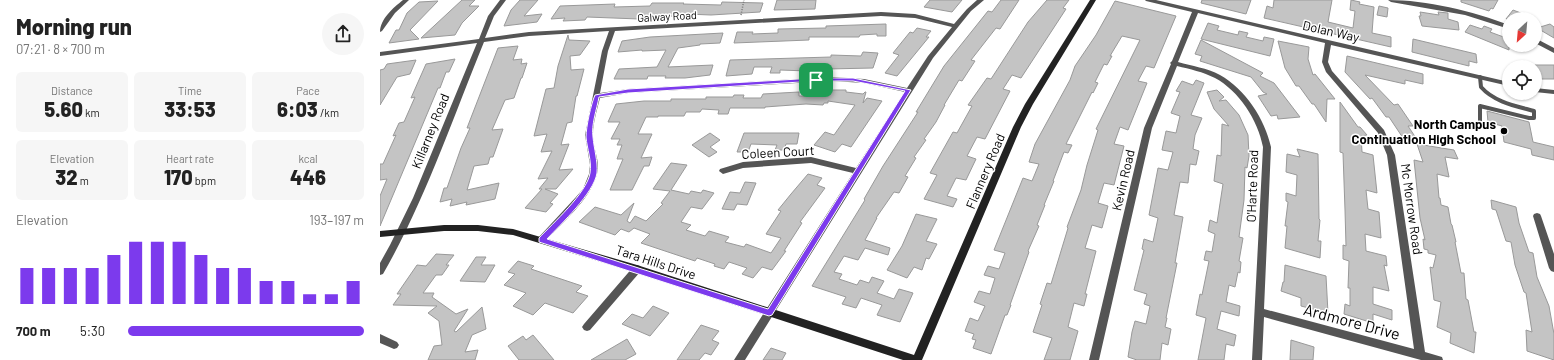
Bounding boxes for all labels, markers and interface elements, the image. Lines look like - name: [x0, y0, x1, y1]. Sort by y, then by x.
- street label: Galway Road: [637, 8, 697, 24]
- north arrow: [1502, 12, 1542, 52]
- map controls: [1502, 12, 1542, 100]
- text: Morning run: [16, 13, 132, 39]
- button: share: [322, 13, 364, 55]
- street label: Dolan Way: [1301, 17, 1361, 45]
- text: 07:21 · 8 × 700 m: [16, 41, 105, 57]
- button: locate: [1502, 60, 1542, 100]
- pin: [799, 63, 833, 97]
- icon: arrive: [805, 69, 827, 91]
- text: Distance: [51, 84, 93, 97]
- text: Time: [178, 84, 202, 97]
- text: Pace: [296, 84, 320, 97]
- street label: Killarney Road: [408, 91, 452, 171]
- text: 5.60: [44, 97, 83, 121]
- text: 33:53: [164, 97, 216, 121]
- text: 6:03: [277, 97, 318, 121]
- text: km: [83, 106, 100, 119]
- text: /km: [318, 106, 339, 119]
- place label: North Campus Continuation High School: [1352, 116, 1496, 147]
- marker: North Campus Continuation High School: [1499, 126, 1509, 136]
- street label: Flannery Road: [962, 131, 1008, 211]
- street label: Coleen Court: [741, 142, 815, 162]
- street label: Kevin Road: [1108, 148, 1138, 212]
- street label: O'Harte Road: [1243, 149, 1261, 223]
- text: Elevation: [50, 152, 94, 165]
- text: Heart rate: [166, 152, 214, 165]
- text: kcal: [298, 152, 318, 165]
- street label: Mc Morrow Road: [1398, 162, 1426, 256]
- text: 32: [55, 165, 78, 189]
- text: 170: [164, 165, 193, 189]
- text: 446: [290, 165, 326, 189]
- text: m: [78, 174, 89, 187]
- text: bpm: [193, 174, 216, 187]
- text: Elevation: [16, 212, 68, 228]
- text: 193–197 m: [309, 212, 364, 228]
- street label: Tara Hills Drive: [614, 242, 698, 283]
- street label: Ardmore Drive: [1302, 299, 1402, 343]
- text: 700 m: [16, 323, 51, 339]
- text: 5:30: [80, 323, 105, 339]

